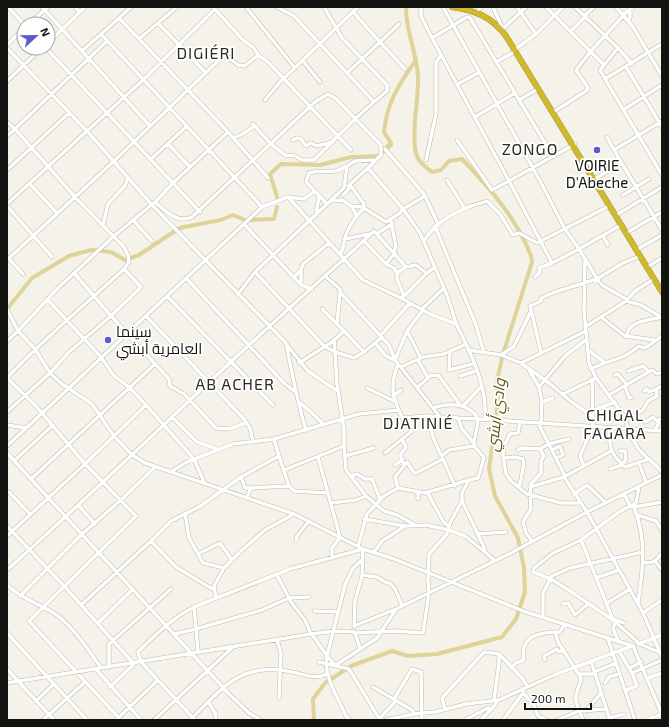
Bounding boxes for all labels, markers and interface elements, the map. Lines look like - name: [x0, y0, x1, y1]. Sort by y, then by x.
- north arrow: [16, 16, 56, 56]
- text: N: [38, 26, 53, 38]
- district label: DIGIÉRI: [176, 43, 236, 62]
- district label: ZONGO: [502, 139, 558, 158]
- marker: VOIRIE D'Abeche: [592, 145, 602, 155]
- place label: VOIRIE D'Abeche: [566, 156, 628, 191]
- place label: سينما العامرية أبشي: [116, 322, 202, 361]
- marker: سينما العامرية أبشي: [103, 335, 113, 345]
- district label: AB ACHER: [195, 374, 275, 393]
- water label: وادي أبشي: [482, 376, 512, 453]
- district label: CHIGAL FAGARA: [583, 405, 647, 442]
- district label: DJATINIÉ: [383, 413, 453, 432]
- scale bar: [525, 685, 591, 711]
- text: 200 m: [531, 691, 565, 705]

